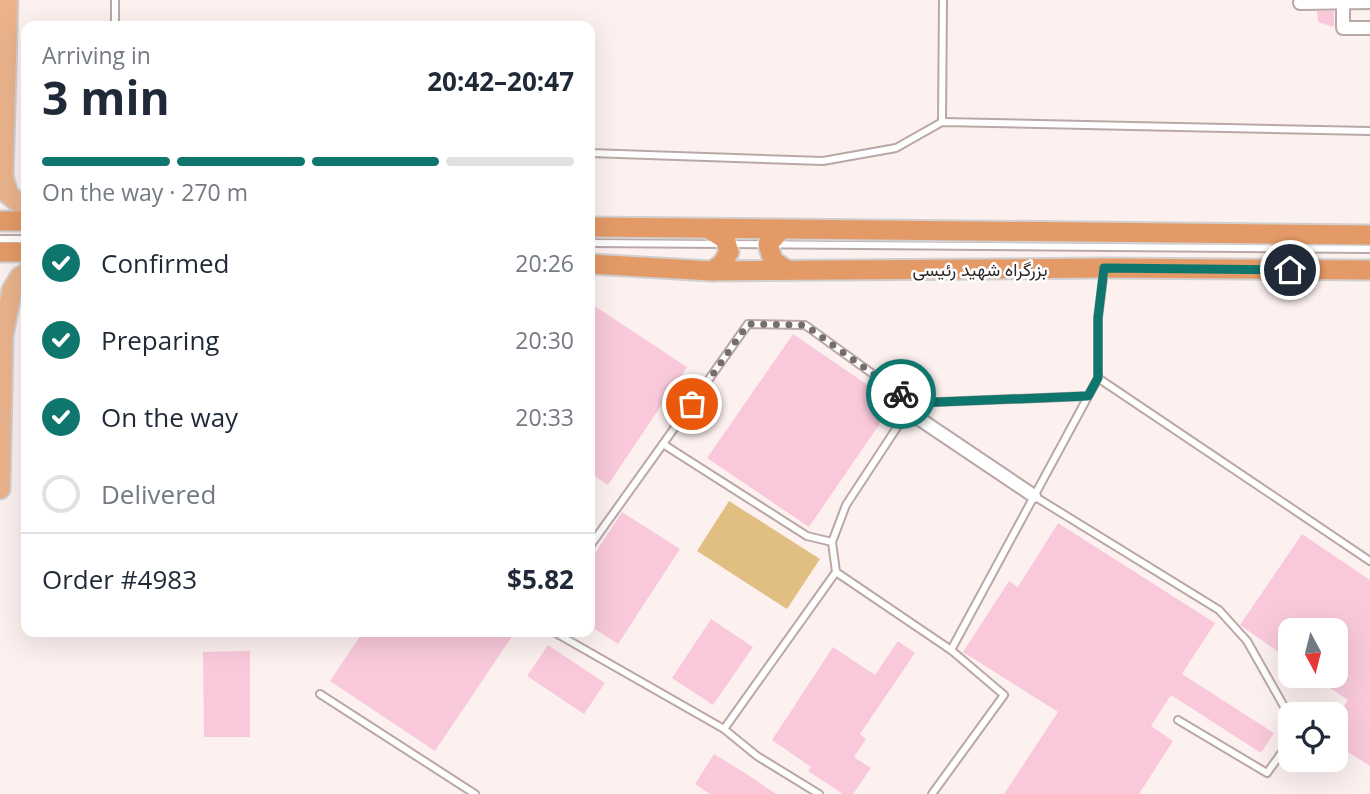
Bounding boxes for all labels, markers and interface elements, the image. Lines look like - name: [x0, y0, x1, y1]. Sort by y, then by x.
- text: Arriving in: [42, 39, 151, 71]
- text: 20:42–20:47: [427, 63, 574, 99]
- text: 3 min: [42, 66, 170, 128]
- text: On the way · 270 m: [42, 176, 248, 208]
- pin: [1260, 240, 1320, 300]
- icon: check: [42, 244, 80, 282]
- text: Confirmed: [101, 245, 229, 281]
- text: 20:26: [515, 247, 574, 279]
- icon: home: [1271, 251, 1309, 289]
- street label: بزرگراه شهید رئیسی: [912, 257, 1048, 281]
- icon: check: [42, 321, 80, 359]
- text: Preparing: [101, 322, 219, 358]
- text: 20:30: [515, 324, 574, 356]
- courier: [866, 359, 936, 429]
- pin: [662, 374, 722, 434]
- icon: bike: [882, 375, 920, 413]
- icon: bag: [673, 385, 711, 423]
- icon: check: [42, 398, 80, 436]
- text: On the way: [101, 399, 238, 435]
- text: 20:33: [515, 401, 574, 433]
- text: Delivered: [101, 476, 216, 512]
- text: Order #4983: [42, 561, 197, 597]
- text: $5.82: [507, 561, 574, 597]
- north arrow: [1278, 618, 1348, 688]
- map controls: [1278, 618, 1348, 772]
- button: locate: [1278, 702, 1348, 772]

